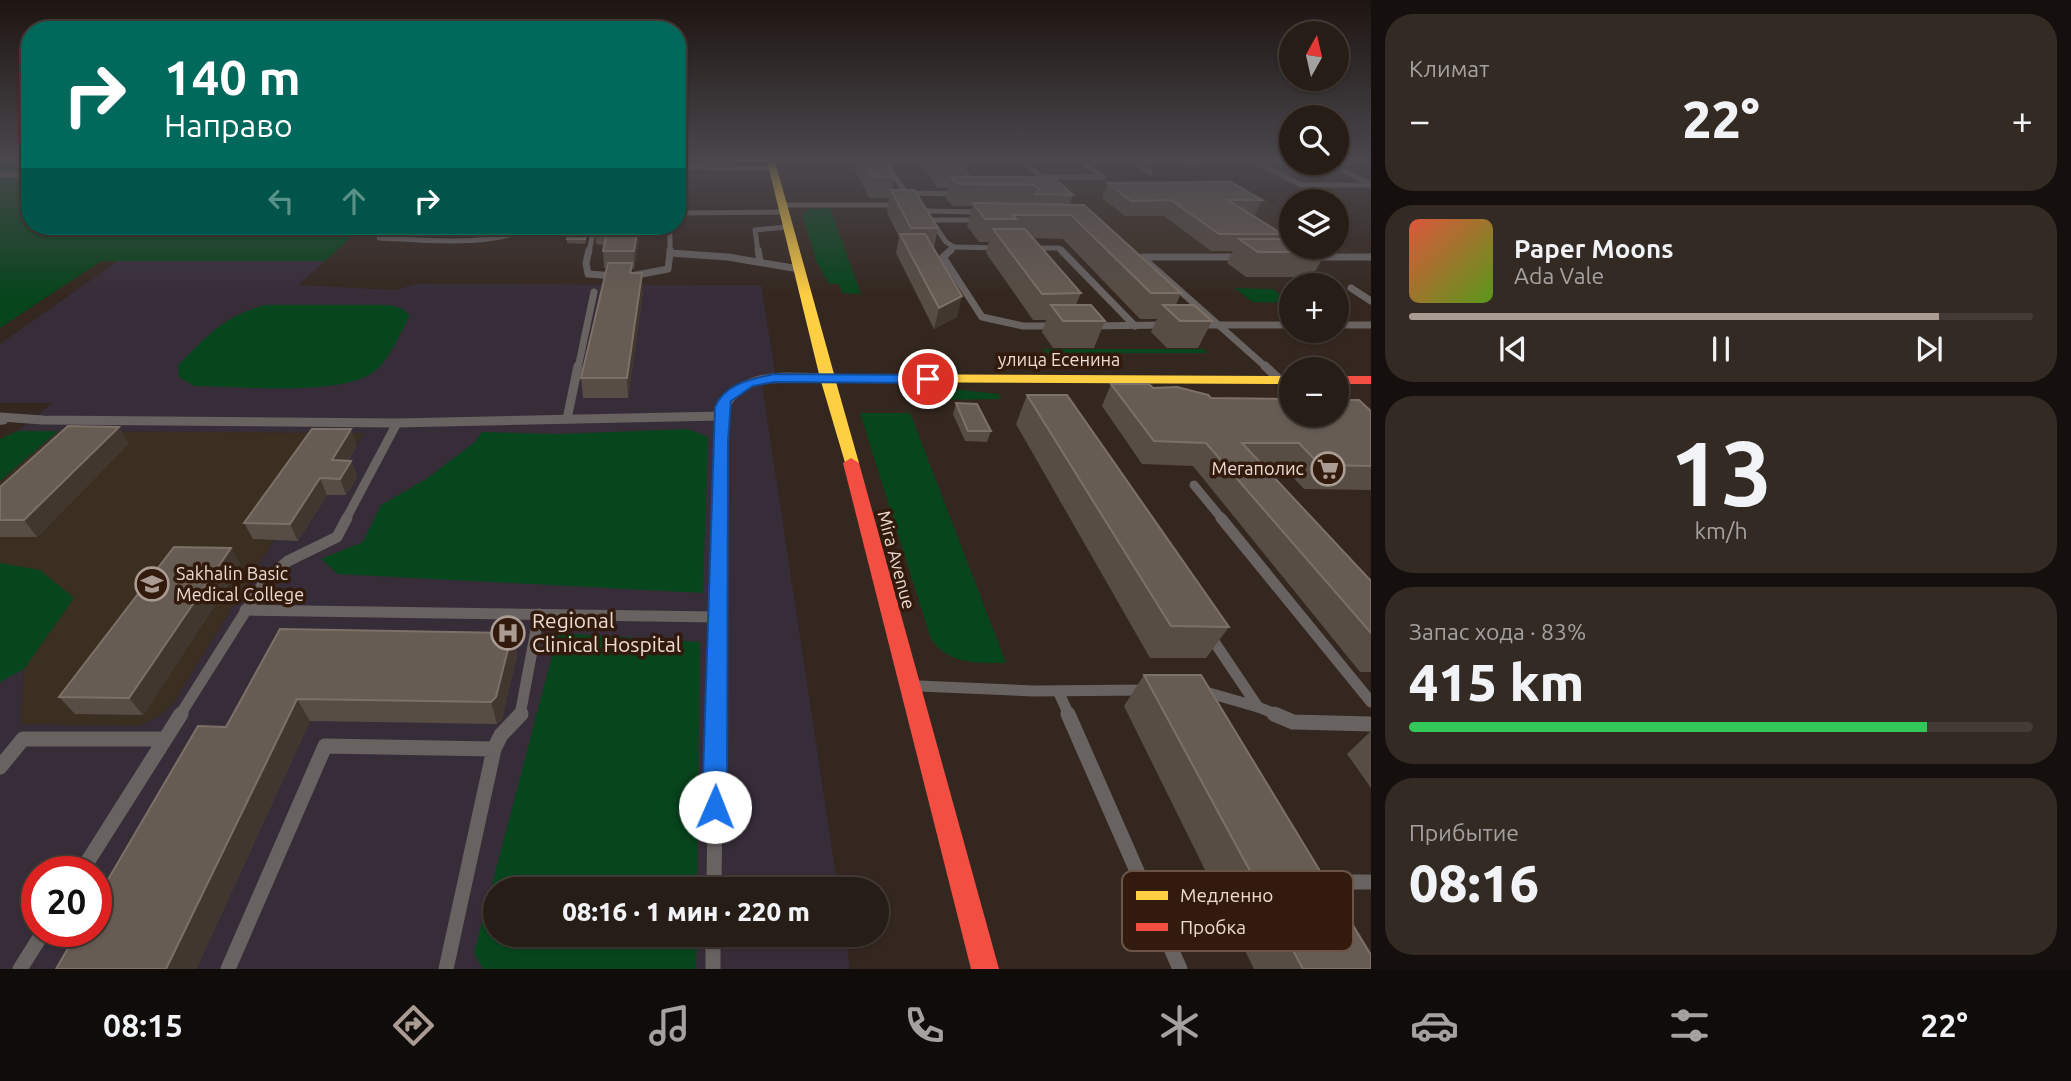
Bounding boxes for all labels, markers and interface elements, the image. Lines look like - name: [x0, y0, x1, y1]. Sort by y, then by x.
- north arrow: [1279, 21, 1349, 91]
- map controls: [1279, 21, 1349, 427]
- icon: right: [49, 49, 140, 140]
- text: 140 m: [164, 49, 301, 104]
- text: Климат: [1409, 56, 1489, 81]
- text: 22°: [1682, 90, 1760, 148]
- text: −: [1409, 99, 1430, 141]
- text: +: [2012, 99, 2033, 141]
- button: search: [1279, 105, 1349, 175]
- text: Направо: [164, 107, 293, 143]
- icon: left: [262, 182, 300, 220]
- icon: ahead: [335, 182, 373, 220]
- icon: right: [408, 182, 446, 220]
- button: layers: [1279, 189, 1349, 259]
- text: Paper Moons: [1514, 234, 1673, 263]
- text: Ada Vale: [1514, 263, 1604, 288]
- button: +: [1279, 273, 1349, 343]
- icon: previous: [1494, 330, 1532, 368]
- icon: pause: [1702, 330, 1740, 368]
- icon: next: [1910, 330, 1948, 368]
- pin: [898, 349, 958, 409]
- street label: улица Есенина: [998, 349, 1120, 369]
- button: −: [1279, 357, 1349, 427]
- icon: arrive: [909, 360, 947, 398]
- text: 13: [1670, 421, 1772, 523]
- supermarket icon: Мегаполис: [1309, 450, 1347, 488]
- place label: Мегаполис: [1211, 458, 1304, 478]
- street label: Mira Avenue: [874, 508, 920, 611]
- text: km/h: [1694, 518, 1748, 543]
- place label: Sakhalin Basic Medical College: [176, 563, 304, 604]
- school or university icon: Sakhalin Basic Medical College: [133, 565, 171, 603]
- place label: Regional Clinical Hospital: [532, 608, 681, 656]
- hospital icon: Regional Clinical Hospital: [489, 614, 527, 652]
- text: Запас хода · 83%: [1409, 619, 1586, 644]
- text: 415 km: [1409, 653, 1584, 711]
- position arrow: [678, 770, 752, 844]
- text: Прибытие: [1409, 820, 1519, 845]
- text: 08:16: [1409, 854, 1539, 912]
- speed limit sign: 20: [21, 856, 112, 947]
- legend: [1122, 871, 1353, 951]
- text: Медленно: [1180, 884, 1273, 906]
- text: 08:16 · 1 мин · 220 m: [562, 897, 810, 926]
- text: Пробка: [1180, 916, 1246, 938]
- icon: directions: [389, 1001, 438, 1050]
- icon: music: [645, 1001, 694, 1050]
- icon: phone: [900, 1001, 949, 1050]
- icon: climate: [1155, 1001, 1204, 1050]
- icon: car: [1410, 1001, 1459, 1050]
- icon: filters: [1665, 1001, 1714, 1050]
- text: 08:15: [103, 1007, 183, 1043]
- text: 22°: [1920, 1007, 1968, 1043]

